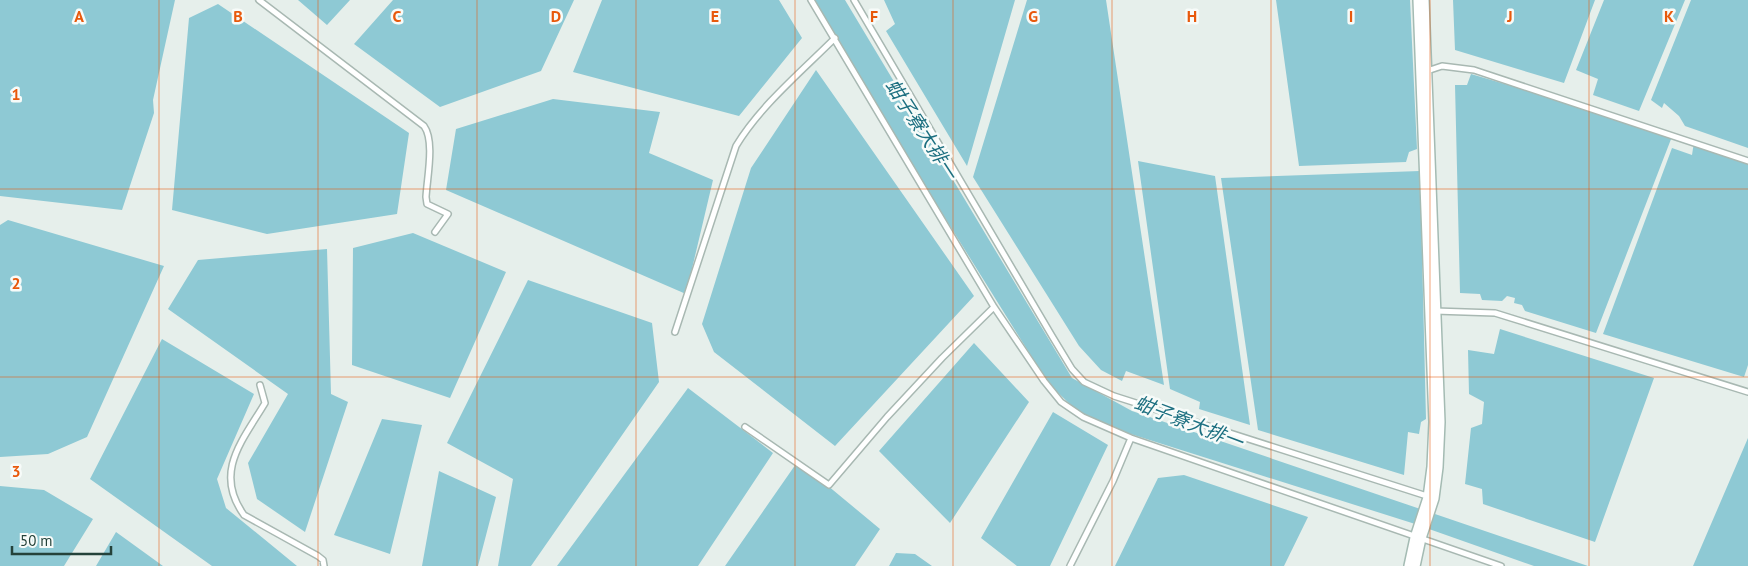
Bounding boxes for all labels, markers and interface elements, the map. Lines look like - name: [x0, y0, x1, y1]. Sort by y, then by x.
- text: A: [74, 6, 84, 26]
- text: B: [233, 6, 243, 26]
- text: C: [393, 6, 402, 26]
- text: D: [551, 6, 561, 26]
- text: E: [711, 6, 719, 26]
- text: F: [870, 6, 878, 26]
- text: G: [1028, 6, 1038, 26]
- text: H: [1187, 6, 1197, 26]
- text: I: [1349, 6, 1353, 26]
- text: J: [1506, 6, 1513, 26]
- text: K: [1664, 6, 1674, 26]
- water label: 蚶子寮大排一: [881, 75, 964, 185]
- text: 1: [11, 84, 21, 104]
- text: 2: [11, 273, 21, 293]
- water label: 蚶子寮大排一: [1131, 390, 1248, 454]
- text: 3: [11, 461, 21, 481]
- scale bar: [12, 524, 111, 556]
- text: 50 m: [20, 531, 53, 550]

